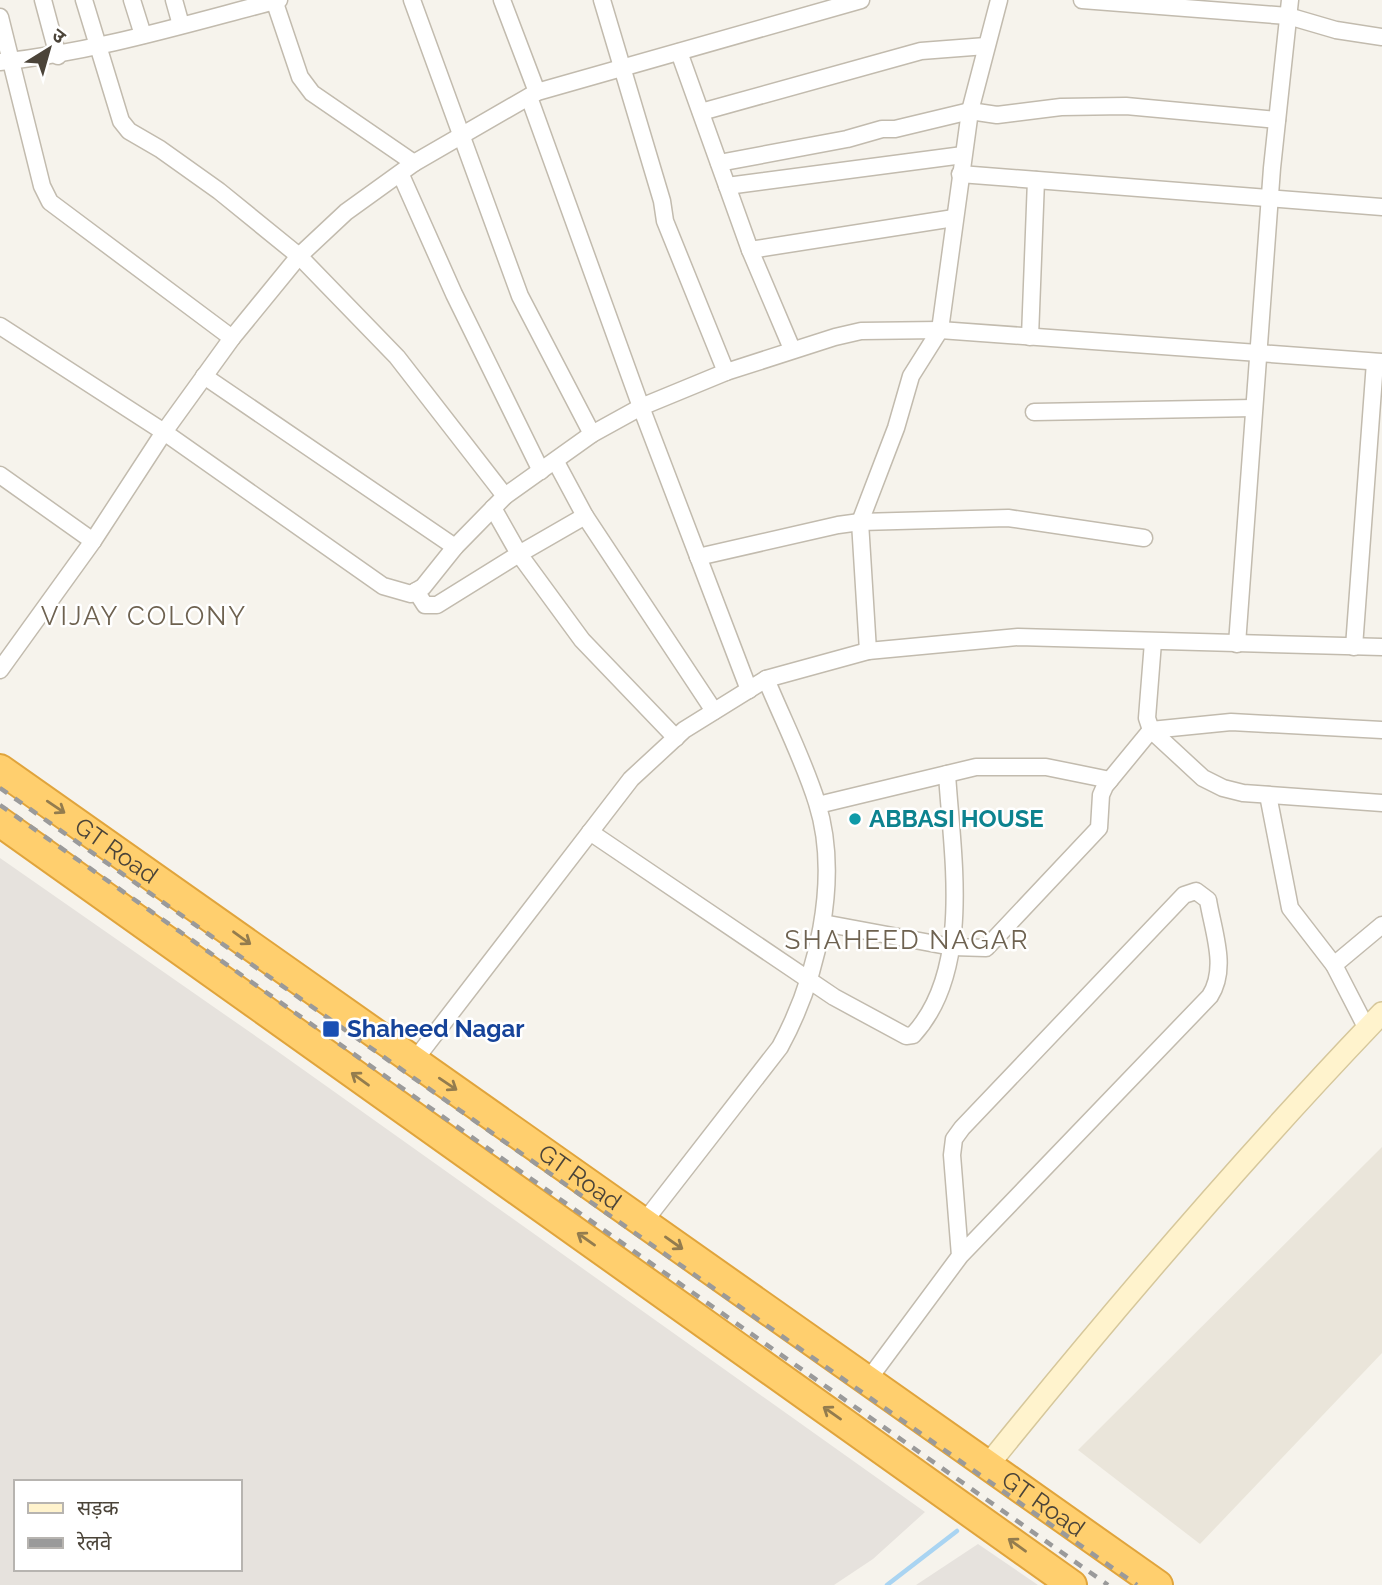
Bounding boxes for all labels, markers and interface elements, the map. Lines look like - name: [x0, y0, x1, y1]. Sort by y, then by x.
- north arrow: [14, 14, 84, 84]
- text: उ: [48, 23, 71, 48]
- district label: VIJAY COLONY: [41, 601, 247, 631]
- one-way arrow: [46, 800, 66, 814]
- place label: ABBASI HOUSE: [869, 804, 1044, 833]
- street label: GT Road: [69, 811, 163, 889]
- marker: ABBASI HOUSE: [847, 811, 863, 827]
- district label: SHAHEED NAGAR: [785, 925, 1029, 955]
- one-way arrow: [232, 931, 251, 946]
- place label: Shaheed Nagar: [347, 1014, 525, 1043]
- marker: Shaheed Nagar: [321, 1019, 341, 1039]
- one-way arrow: [351, 1072, 370, 1087]
- one-way arrow: [438, 1077, 457, 1091]
- street label: GT Road: [533, 1138, 627, 1216]
- one-way arrow: [577, 1232, 596, 1246]
- one-way arrow: [664, 1236, 683, 1250]
- one-way arrow: [823, 1406, 842, 1420]
- street label: GT Road: [996, 1465, 1090, 1543]
- legend: [14, 1480, 242, 1571]
- text: सड़क: [77, 1495, 119, 1520]
- text: रेलवे: [76, 1530, 112, 1555]
- one-way arrow: [1008, 1538, 1027, 1552]

